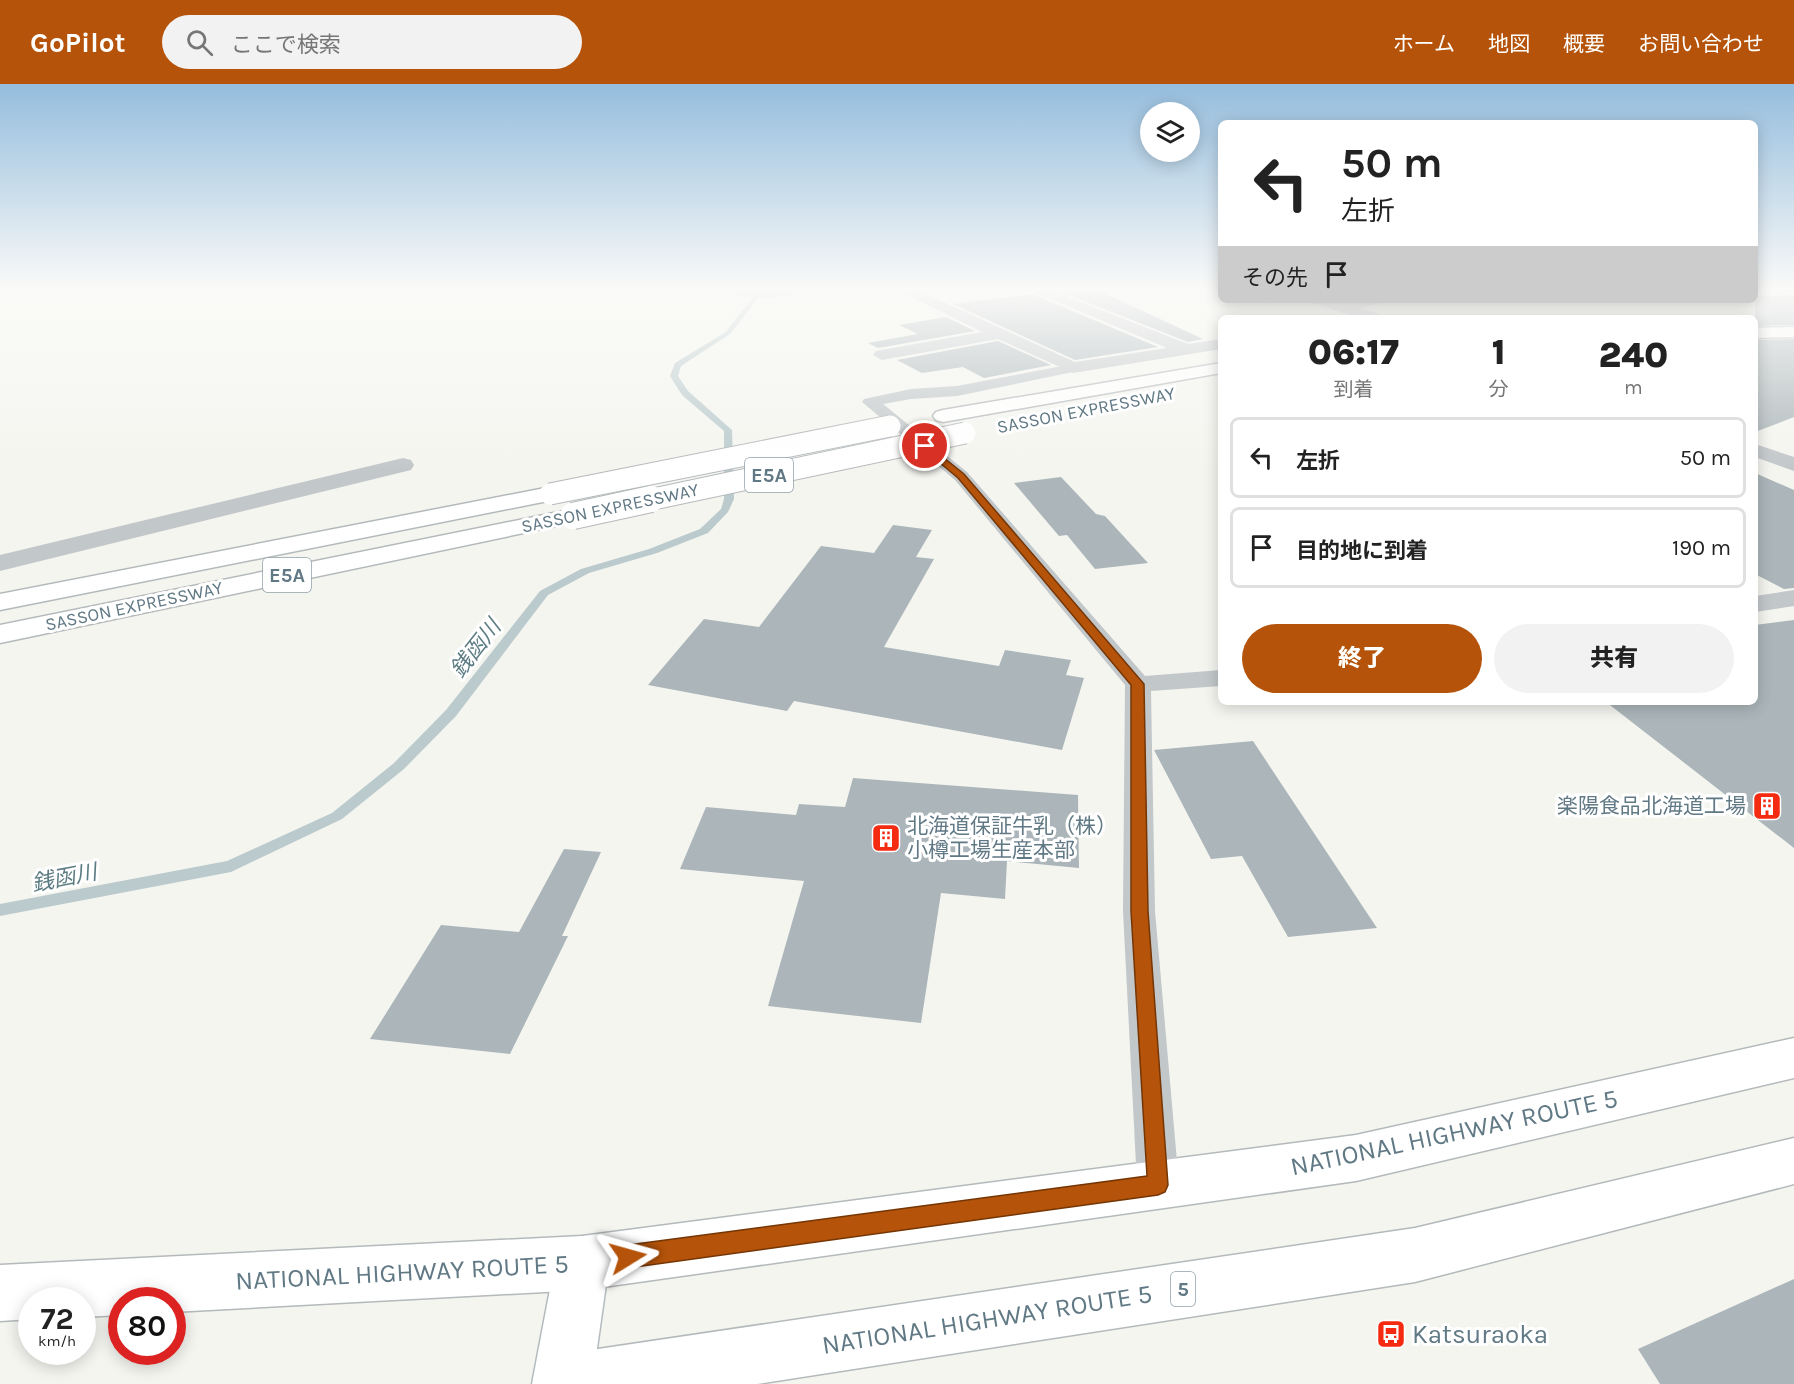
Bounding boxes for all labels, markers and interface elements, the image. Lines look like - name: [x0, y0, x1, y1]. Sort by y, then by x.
- search box: [162, 15, 582, 69]
- text: GoPilot: [30, 26, 126, 59]
- icon: search: [183, 26, 216, 59]
- text: ここで検索: [231, 32, 341, 58]
- text: ホーム: [1393, 32, 1455, 56]
- text: 地図: [1488, 32, 1530, 56]
- text: 概要: [1563, 32, 1605, 56]
- text: お問い合わせ: [1638, 32, 1764, 56]
- map controls: [1140, 102, 1200, 162]
- button: layers: [1140, 102, 1200, 162]
- text: 50 m: [1341, 138, 1443, 188]
- icon: left: [1242, 144, 1320, 222]
- text: 左折: [1341, 195, 1395, 227]
- icon: arrive: [1320, 258, 1353, 291]
- text: その先: [1242, 265, 1308, 291]
- text: 06:17: [1308, 331, 1399, 373]
- text: 1: [1492, 331, 1506, 373]
- text: 240: [1598, 334, 1668, 376]
- text: m: [1624, 376, 1643, 399]
- text: 到着: [1333, 378, 1373, 401]
- text: 分: [1489, 378, 1509, 401]
- street label: SASSON EXPRESSWAY: [995, 382, 1177, 438]
- pin: [899, 420, 950, 471]
- icon: arrive: [908, 429, 941, 462]
- icon: left: [1245, 441, 1278, 474]
- text: 50 m: [1680, 445, 1731, 471]
- text: 左折: [1296, 448, 1340, 474]
- road number: E5A: [745, 458, 793, 492]
- street label: SASSON EXPRESSWAY: [519, 478, 701, 538]
- icon: arrive: [1245, 531, 1278, 564]
- text: 190 m: [1672, 535, 1731, 561]
- text: 目的地に到着: [1296, 538, 1428, 564]
- road number: E5A: [263, 558, 311, 592]
- street label: SASSON EXPRESSWAY: [43, 576, 225, 636]
- water label: 銭函川: [445, 613, 508, 683]
- button: 終了: [1242, 624, 1482, 693]
- button: 共有: [1494, 624, 1734, 693]
- building icon: 楽陽食品北海道工場: [1751, 790, 1783, 822]
- place label: 楽陽食品北海道工場: [1557, 794, 1746, 818]
- place label: 北海道保証牛乳（株） 小樽工場生産本部: [907, 814, 1117, 862]
- building icon: 北海道保証牛乳（株） 小樽工場生産本部: [870, 822, 902, 854]
- water label: 銭函川: [29, 859, 101, 897]
- street label: NATIONAL HIGHWAY ROUTE 5: [1288, 1083, 1621, 1182]
- position arrow: [596, 1225, 660, 1289]
- street label: NATIONAL HIGHWAY ROUTE 5: [235, 1248, 570, 1297]
- road number: 5: [1171, 1272, 1195, 1306]
- street label: NATIONAL HIGHWAY ROUTE 5: [820, 1278, 1154, 1361]
- speed limit sign: 80: [108, 1287, 186, 1365]
- text: 72: [40, 1301, 74, 1337]
- bus stop icon: Katsuraoka: [1375, 1318, 1407, 1350]
- place label: Katsuraoka: [1412, 1319, 1548, 1350]
- text: km/h: [38, 1332, 76, 1350]

